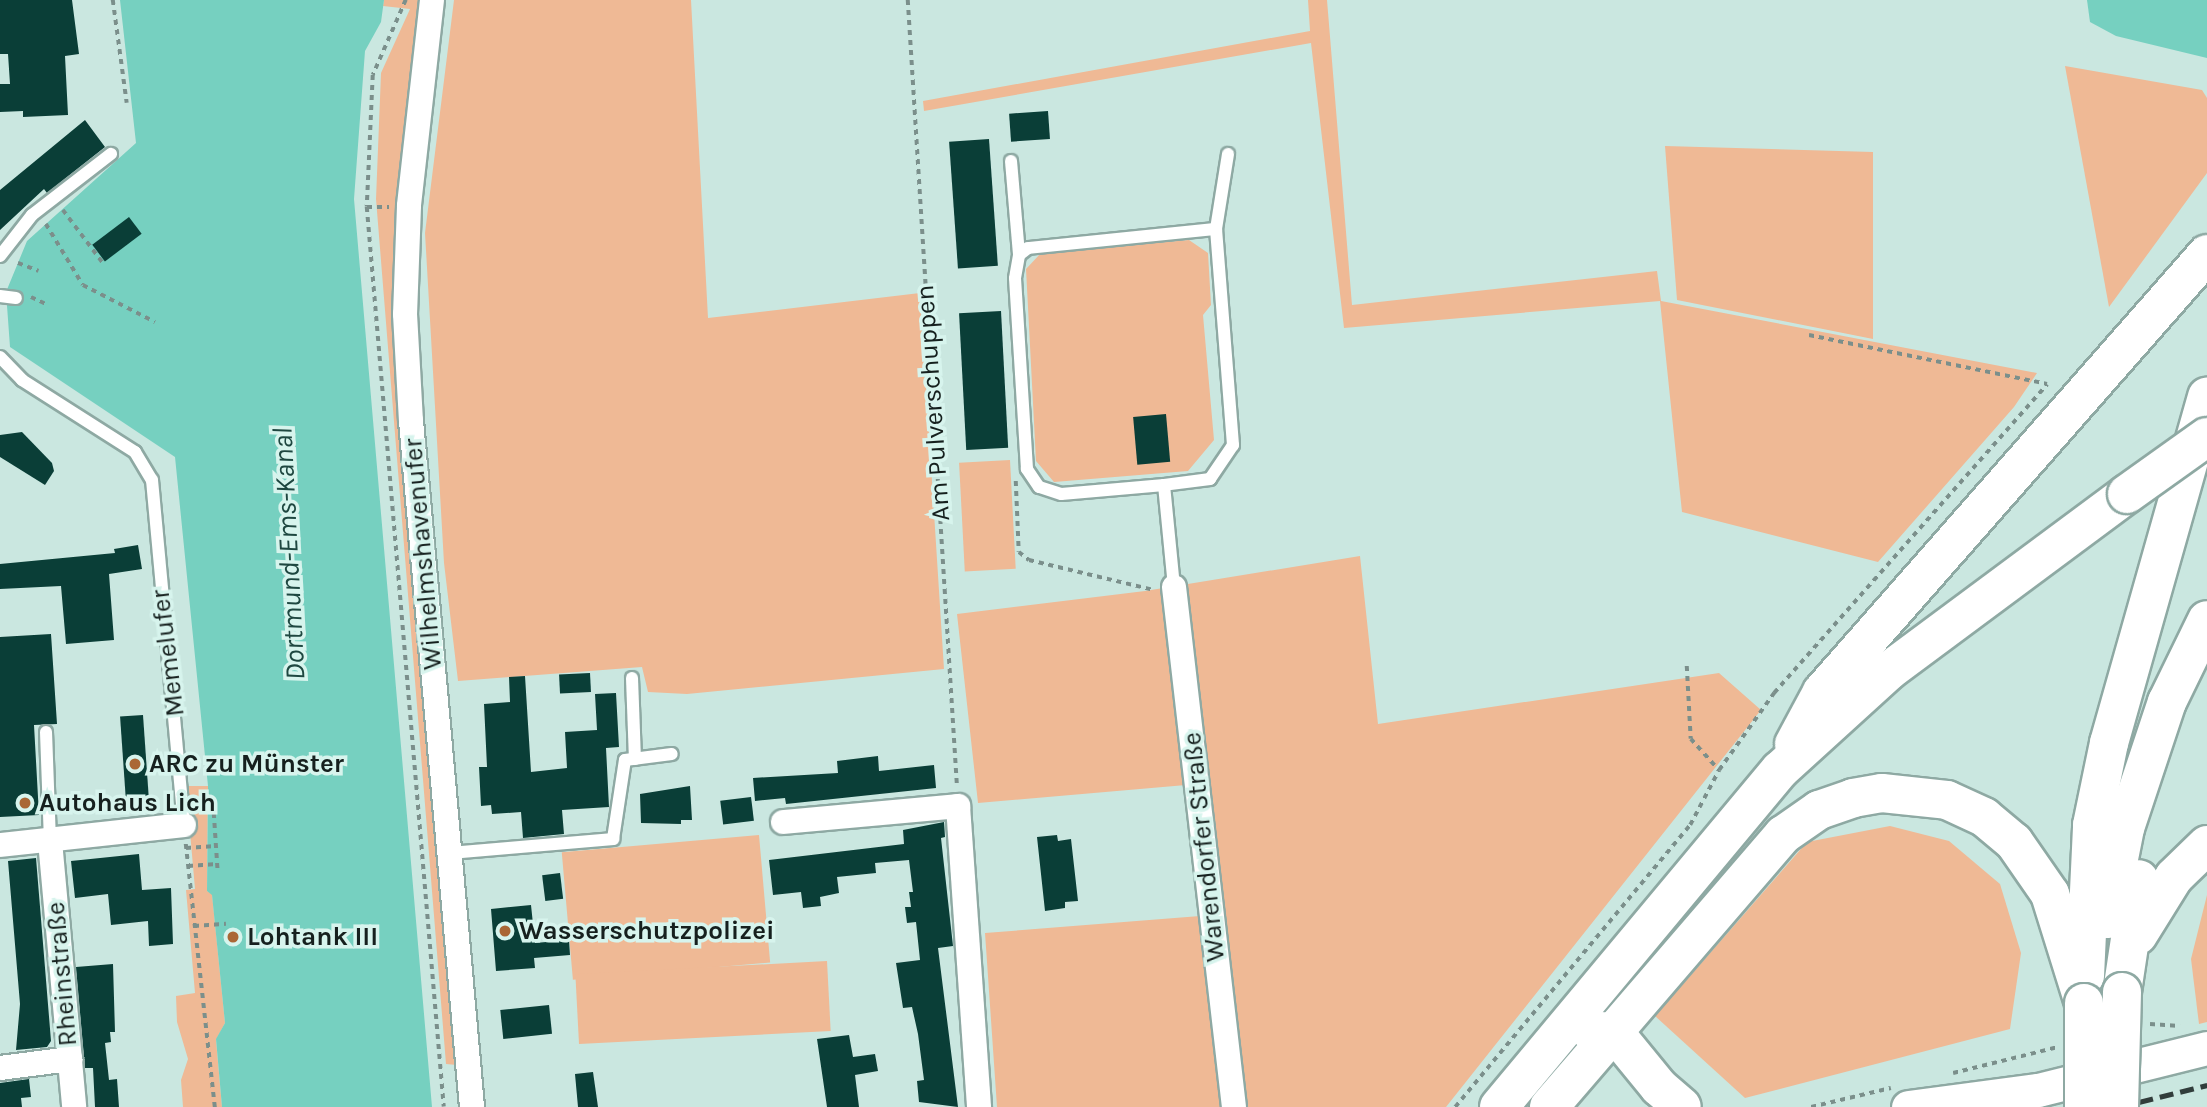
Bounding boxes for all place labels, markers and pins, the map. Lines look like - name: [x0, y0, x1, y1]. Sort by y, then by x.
- place label: ARC zu Münster: [149, 748, 344, 780]
- marker: ARC zu Münster: [127, 756, 143, 772]
- place label: Autohaus Lich: [39, 787, 216, 819]
- marker: Autohaus Lich: [17, 795, 33, 811]
- place label: Wasserschutzpolizei: [519, 915, 775, 947]
- place label: Lohtank III: [247, 921, 378, 953]
- marker: Wasserschutzpolizei: [497, 923, 513, 939]
- marker: Lohtank III: [225, 929, 241, 945]

